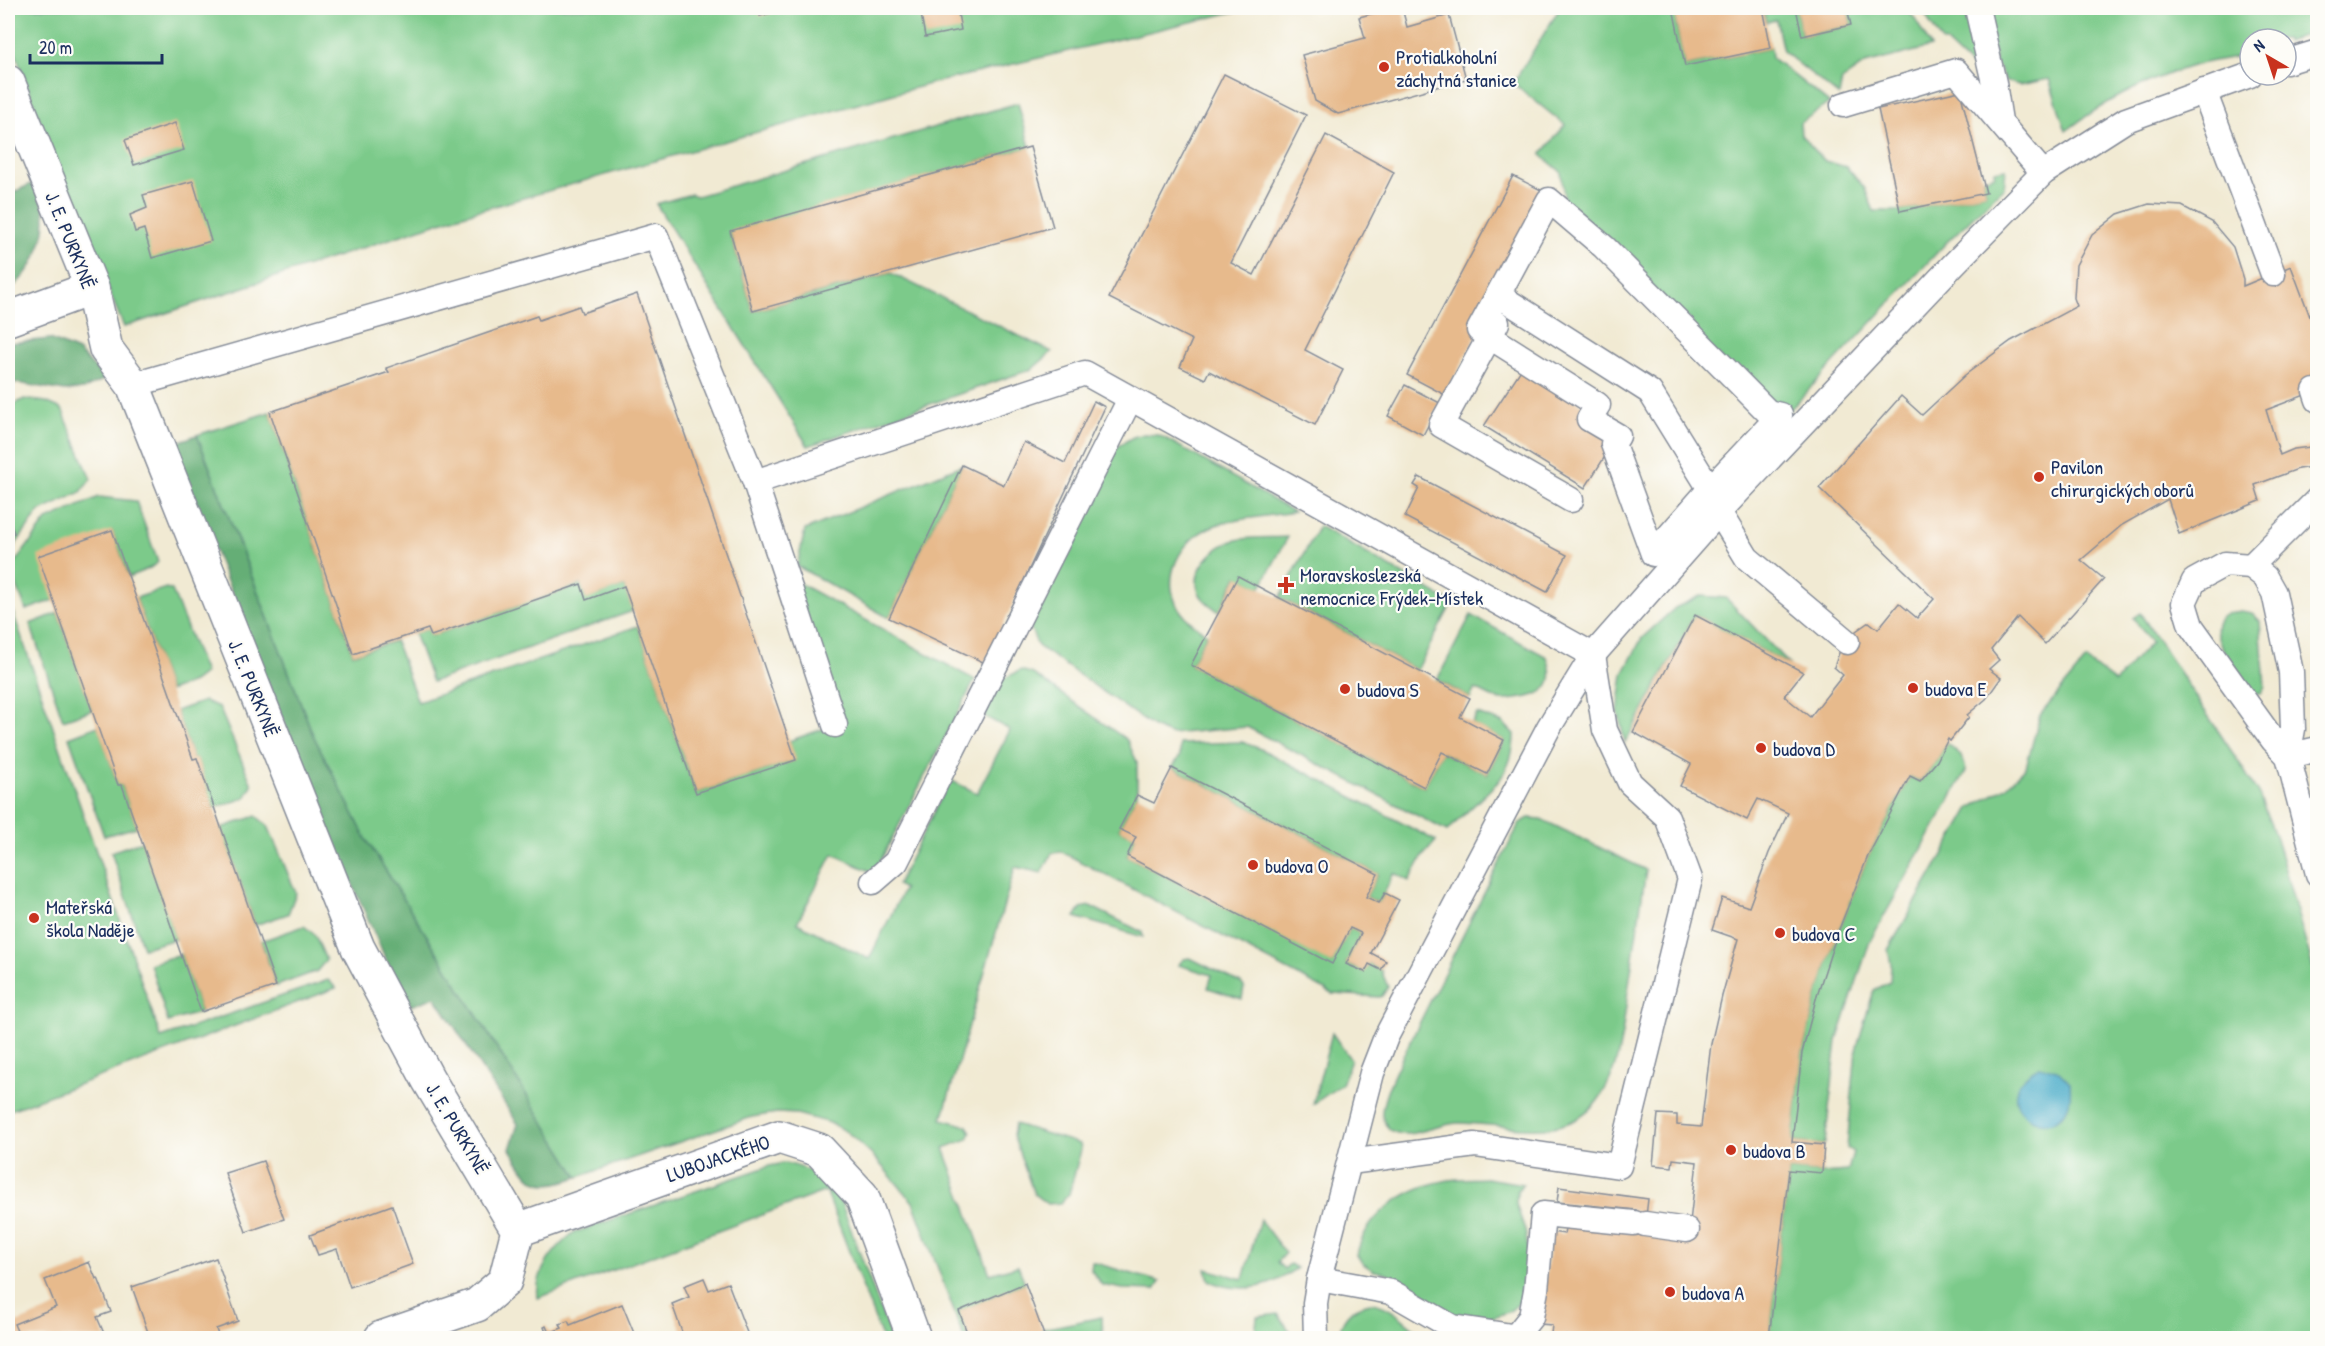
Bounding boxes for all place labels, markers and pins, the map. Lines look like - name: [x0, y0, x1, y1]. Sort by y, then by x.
- place label: Protialkoholní záchytná stanice: [1396, 43, 1517, 93]
- marker: Protialkoholní záchytná stanice: [1377, 60, 1391, 74]
- place label: Pavilon chirurgických oborů: [2051, 453, 2194, 503]
- marker: Pavilon chirurgických oborů: [2032, 470, 2046, 484]
- place label: Moravskoslezská nemocnice Frýdek-Místek: [1300, 561, 1483, 611]
- marker: Moravskoslezská nemocnice Frýdek-Místek: [1277, 576, 1295, 594]
- place label: budova E: [1925, 675, 1987, 702]
- place label: budova S: [1357, 676, 1419, 703]
- marker: budova E: [1906, 681, 1920, 695]
- marker: budova S: [1338, 682, 1352, 696]
- place label: budova D: [1773, 735, 1836, 762]
- marker: budova D: [1754, 741, 1768, 755]
- place label: budova O: [1265, 852, 1329, 879]
- marker: budova O: [1246, 858, 1260, 872]
- place label: Mateřská škola Naděje: [46, 893, 135, 943]
- marker: Mateřská škola Naděje: [27, 911, 41, 925]
- place label: budova C: [1792, 920, 1856, 947]
- marker: budova C: [1773, 926, 1787, 940]
- place label: budova B: [1743, 1137, 1806, 1164]
- marker: budova B: [1724, 1143, 1738, 1157]
- place label: budova A: [1682, 1279, 1745, 1306]
- marker: budova A: [1663, 1285, 1677, 1299]

